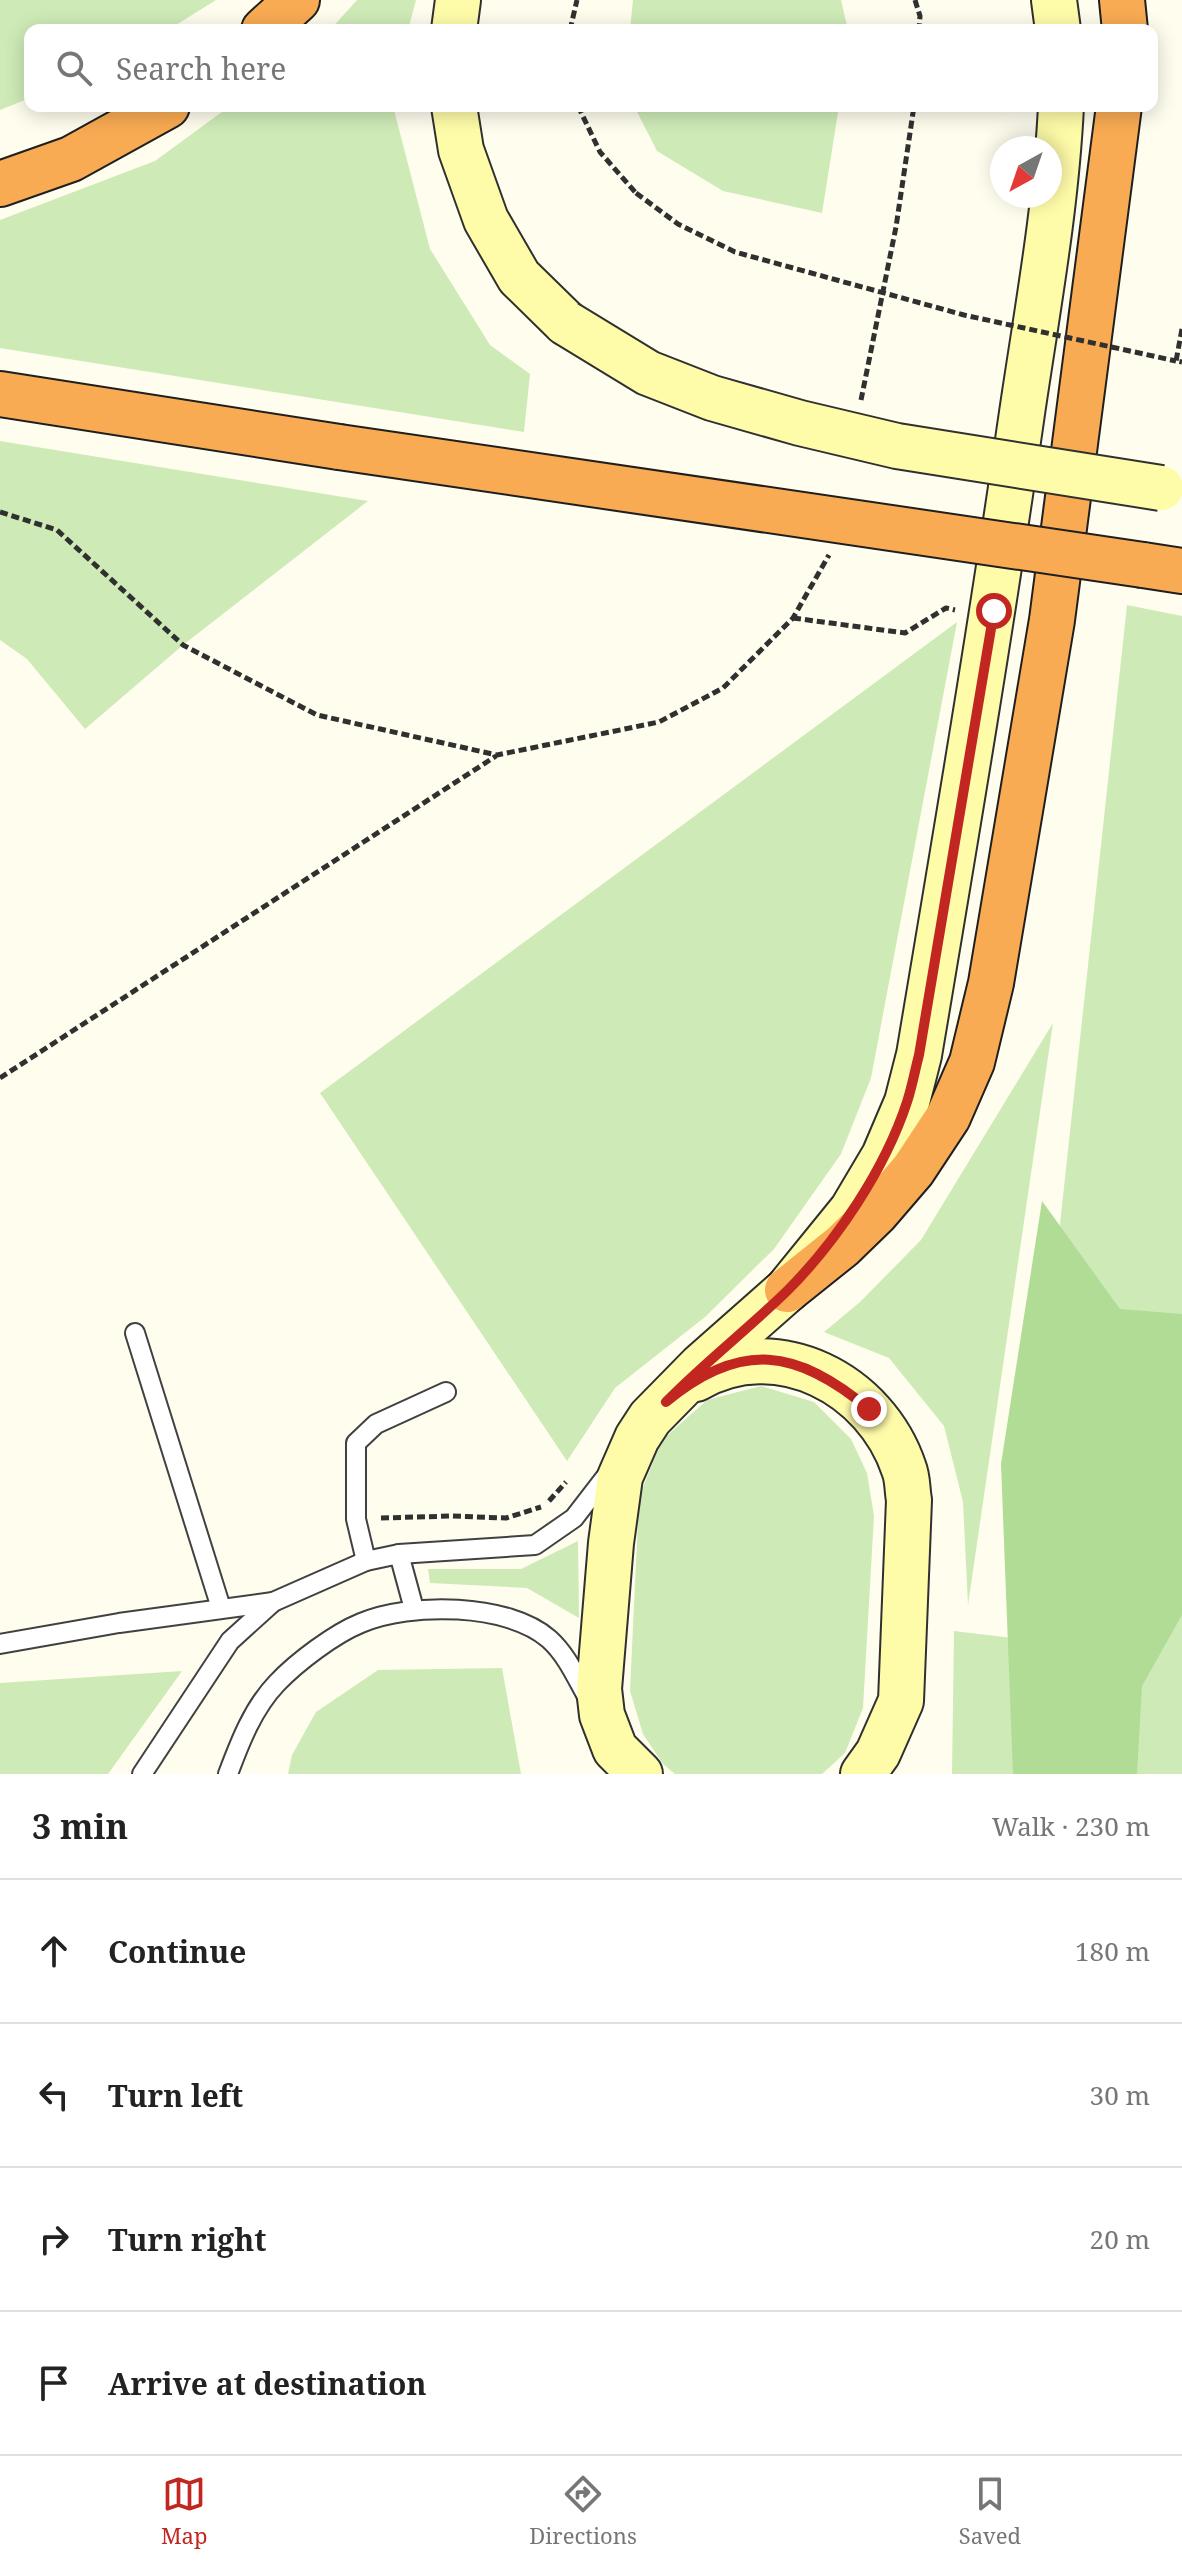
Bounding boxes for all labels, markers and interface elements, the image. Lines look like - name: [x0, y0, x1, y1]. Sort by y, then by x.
- search box: [24, 24, 1158, 112]
- icon: search: [52, 46, 96, 90]
- text: Search here: [116, 48, 286, 89]
- north arrow: [990, 136, 1062, 208]
- route start: [976, 593, 1012, 629]
- route end: [851, 1391, 887, 1427]
- text: 3 min: [32, 1803, 128, 1849]
- text: Walk · 230 m: [992, 1808, 1150, 1844]
- icon: ahead: [32, 1929, 76, 1973]
- text: Continue: [108, 1931, 246, 1972]
- text: 180 m: [1075, 1933, 1150, 1969]
- icon: left: [32, 2073, 76, 2117]
- text: Turn left: [108, 2075, 243, 2116]
- text: 30 m: [1090, 2077, 1150, 2113]
- icon: right: [32, 2217, 76, 2261]
- text: Turn right: [108, 2219, 266, 2260]
- text: 20 m: [1090, 2221, 1150, 2257]
- icon: arrive: [32, 2361, 76, 2405]
- text: Arrive at destination: [108, 2363, 427, 2404]
- tab: Map: [161, 2472, 207, 2550]
- tab: Directions: [529, 2472, 637, 2550]
- tab: Saved: [959, 2472, 1021, 2550]

